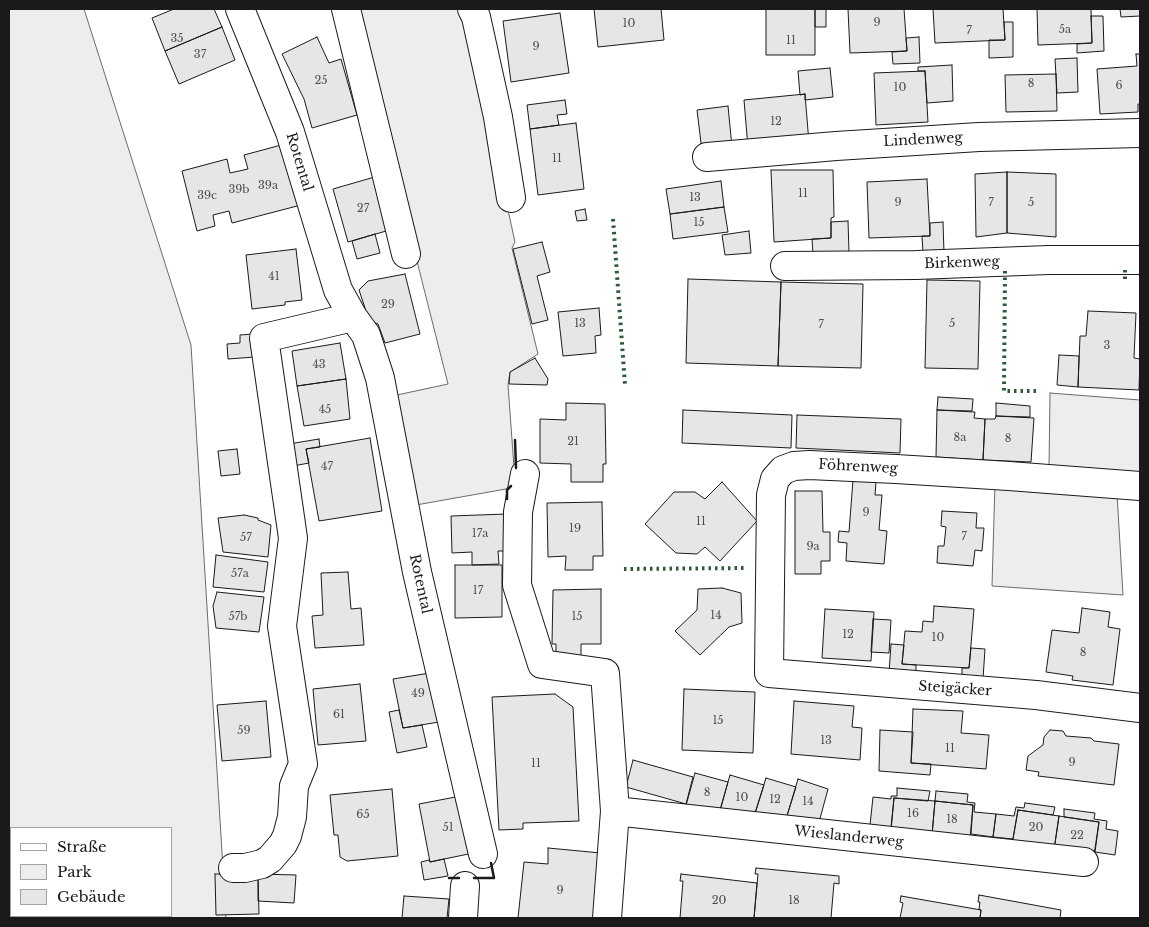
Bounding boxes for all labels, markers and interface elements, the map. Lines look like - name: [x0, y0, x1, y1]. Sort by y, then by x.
- house number: 9: [873, 16, 881, 30]
- house number: 10: [623, 17, 635, 31]
- house number: 5a: [1059, 23, 1071, 37]
- house number: 7: [966, 24, 972, 38]
- house number: 35: [170, 32, 184, 46]
- house number: 11: [786, 34, 796, 48]
- house number: 9: [532, 40, 540, 54]
- house number: 37: [194, 48, 206, 62]
- house number: 25: [314, 74, 328, 88]
- house number: 8: [1028, 77, 1034, 91]
- house number: 6: [1115, 79, 1123, 93]
- house number: 10: [894, 81, 906, 95]
- house number: 12: [770, 115, 782, 129]
- street label: Lindenweg: [883, 130, 963, 150]
- street label: Rotental: [282, 131, 316, 193]
- house number: 11: [552, 152, 562, 166]
- house number: 39a: [258, 179, 278, 193]
- house number: 39b: [228, 183, 250, 197]
- house number: 11: [798, 187, 808, 201]
- house number: 39c: [197, 189, 217, 203]
- house number: 13: [689, 191, 701, 205]
- house number: 9: [894, 196, 902, 210]
- house number: 7: [988, 196, 994, 210]
- house number: 5: [1028, 196, 1034, 210]
- house number: 27: [357, 202, 369, 216]
- house number: 15: [693, 216, 705, 230]
- street label: Birkenweg: [924, 253, 1000, 273]
- house number: 41: [268, 270, 280, 284]
- house number: 29: [381, 298, 395, 312]
- house number: 13: [574, 317, 586, 331]
- house number: 5: [949, 317, 955, 331]
- house number: 7: [818, 318, 824, 332]
- house number: 3: [1104, 339, 1110, 353]
- house number: 43: [312, 358, 326, 372]
- house number: 45: [319, 403, 331, 417]
- house number: 8a: [954, 431, 966, 445]
- house number: 8: [1005, 432, 1011, 446]
- house number: 21: [567, 435, 579, 449]
- street label: Föhrenweg: [818, 457, 898, 477]
- house number: 47: [321, 460, 333, 474]
- house number: 9: [862, 506, 870, 520]
- house number: 11: [696, 515, 706, 529]
- house number: 19: [569, 522, 581, 536]
- house number: 17a: [472, 527, 488, 541]
- house number: 7: [961, 530, 967, 544]
- house number: 57: [240, 531, 252, 545]
- house number: 9a: [806, 540, 820, 554]
- street label: Rotental: [405, 553, 435, 615]
- house number: 57a: [231, 567, 249, 581]
- house number: 17: [473, 584, 483, 598]
- house number: 14: [710, 609, 722, 623]
- house number: 57b: [229, 610, 247, 624]
- house number: 15: [571, 610, 583, 624]
- house number: 12: [842, 628, 854, 642]
- house number: 10: [932, 631, 944, 645]
- house number: 8: [1080, 646, 1086, 660]
- street label: Steigäcker: [918, 678, 992, 700]
- house number: 49: [411, 687, 425, 701]
- house number: 61: [333, 708, 345, 722]
- house number: 15: [712, 714, 724, 728]
- house number: 59: [237, 724, 251, 738]
- house number: 13: [820, 734, 832, 748]
- house number: 11: [945, 742, 955, 756]
- house number: 9: [1068, 756, 1076, 770]
- house number: 11: [531, 757, 541, 771]
- house number: 8: [704, 786, 710, 800]
- house number: 10: [736, 791, 748, 805]
- house number: 12: [769, 793, 781, 807]
- house number: 14: [802, 795, 814, 809]
- house number: 16: [907, 807, 919, 821]
- house number: 65: [356, 808, 370, 822]
- house number: 18: [946, 813, 958, 827]
- house number: 51: [442, 821, 454, 835]
- house number: 20: [1029, 821, 1043, 835]
- street label: Wieslanderweg: [794, 823, 904, 851]
- legend: [10, 827, 172, 917]
- house number: 22: [1070, 829, 1084, 843]
- text: Straße: [57, 837, 107, 856]
- text: Park: [57, 862, 92, 881]
- house number: 9: [556, 884, 564, 898]
- text: Gebäude: [57, 887, 126, 906]
- house number: 20: [712, 894, 726, 908]
- house number: 18: [788, 894, 800, 908]

